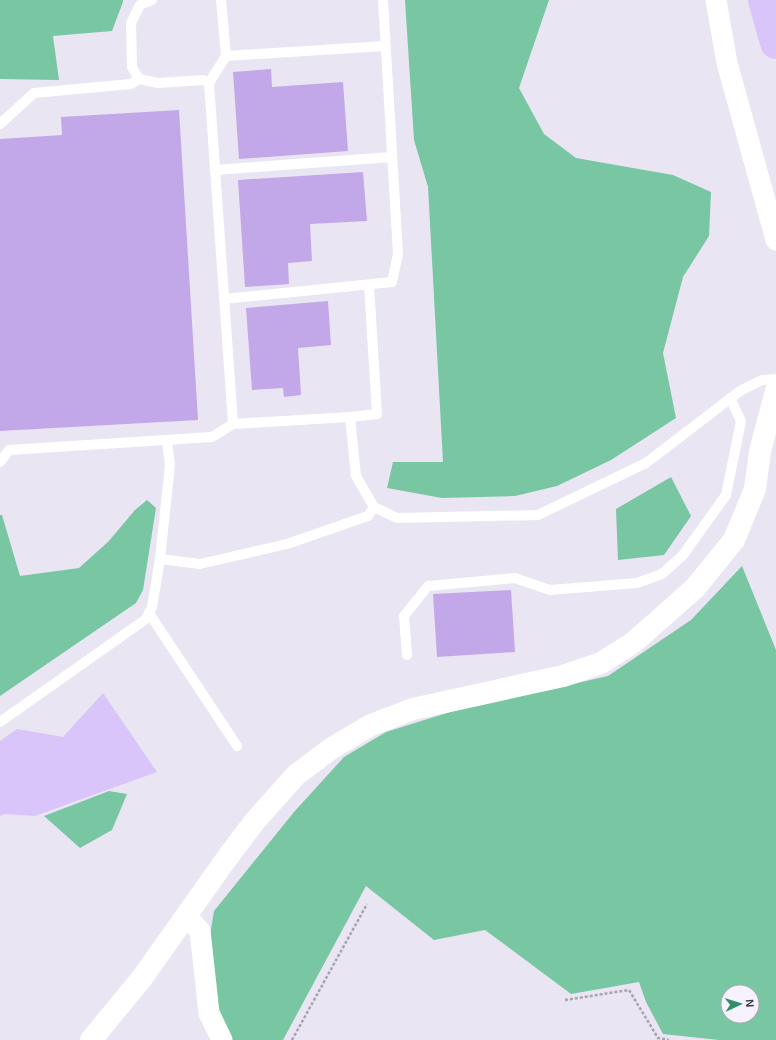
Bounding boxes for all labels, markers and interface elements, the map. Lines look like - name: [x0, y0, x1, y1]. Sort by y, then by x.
- north arrow: [720, 984, 760, 1024]
- text: N: [744, 999, 756, 1008]

